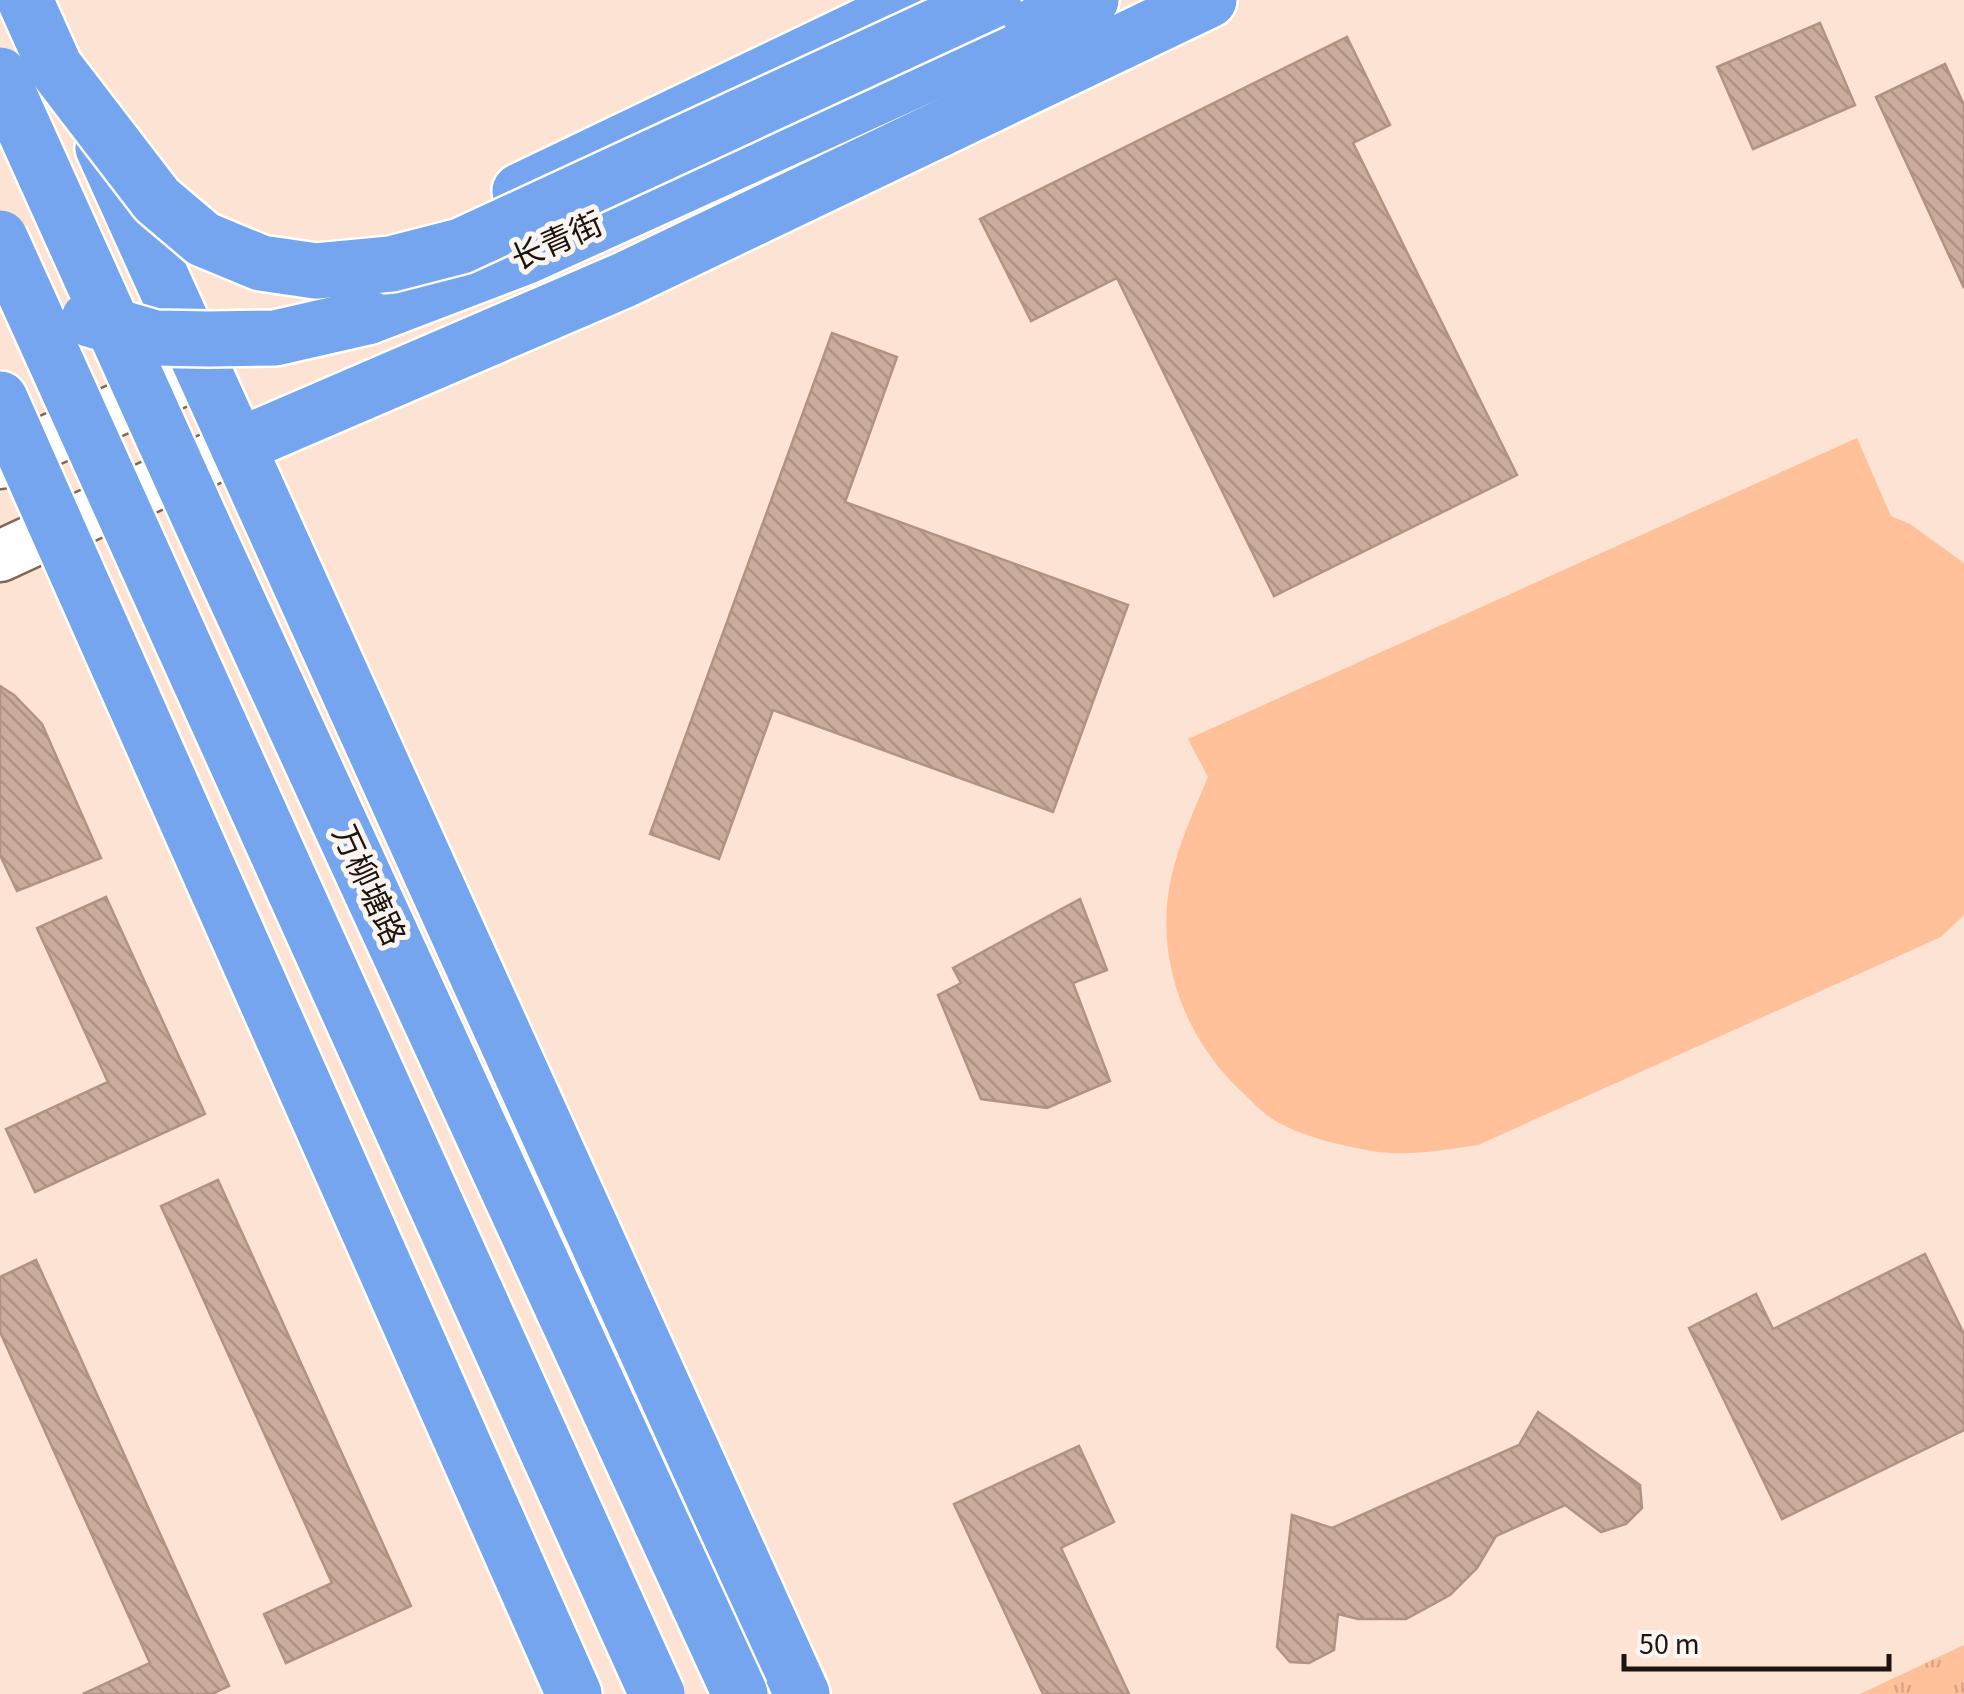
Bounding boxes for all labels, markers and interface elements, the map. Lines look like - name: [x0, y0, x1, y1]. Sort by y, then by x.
- street label: 长青街: [504, 201, 611, 282]
- street label: 万柳塘路: [320, 818, 416, 953]
- scale bar: [1624, 1609, 1889, 1671]
- text: 50 m: [1639, 1623, 1700, 1666]

